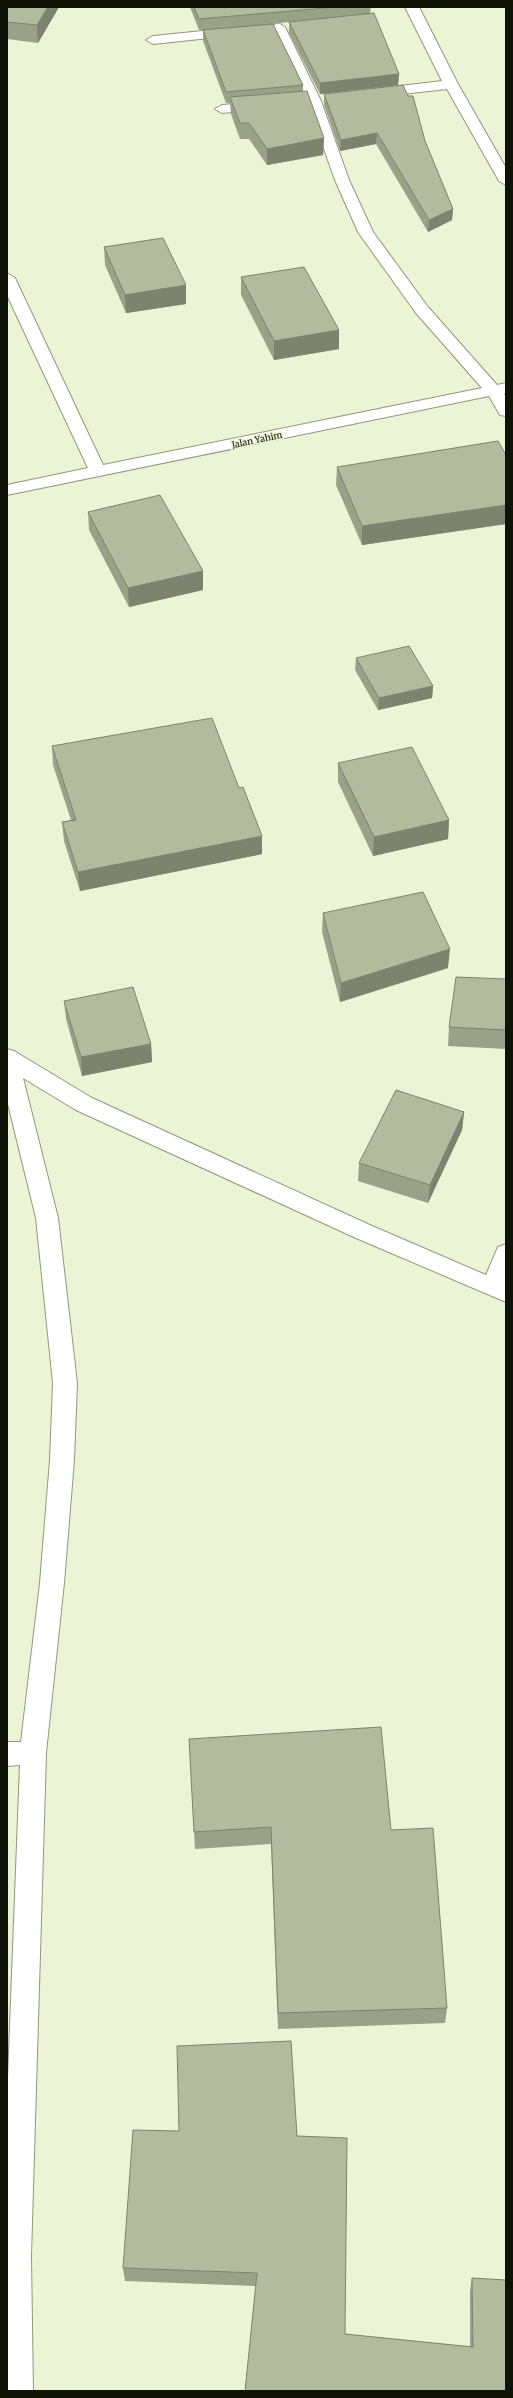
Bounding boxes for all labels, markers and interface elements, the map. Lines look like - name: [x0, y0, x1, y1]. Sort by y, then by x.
- street label: Jalan Yahim: [230, 429, 283, 450]

